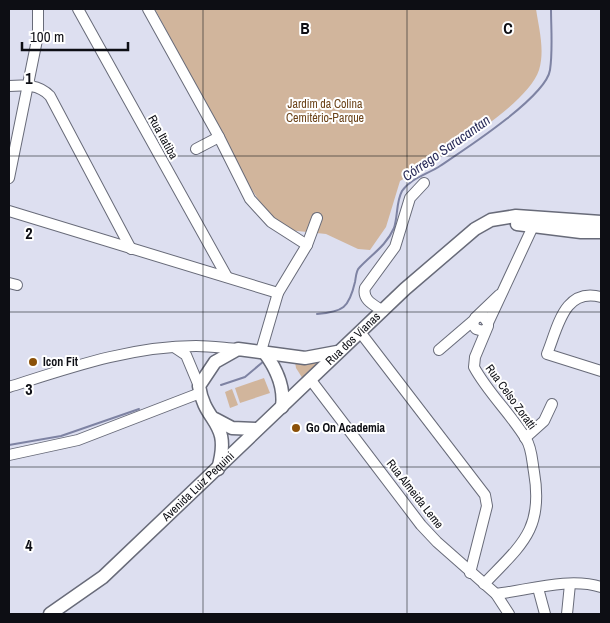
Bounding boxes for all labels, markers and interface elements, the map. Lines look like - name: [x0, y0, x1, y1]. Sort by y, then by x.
- text: B: [300, 17, 310, 39]
- text: C: [503, 17, 513, 39]
- scale bar: [22, 20, 129, 52]
- text: 100 m: [30, 26, 64, 47]
- text: 1: [25, 67, 33, 89]
- park label: Jardim da Colina Cemitério-Parque: [286, 96, 364, 126]
- water label: Córrego Saracantan: [398, 111, 494, 185]
- street label: Rua Itatiba: [144, 112, 182, 162]
- text: 2: [25, 222, 33, 244]
- street label: Rua dos Vianas: [322, 309, 384, 369]
- place label: Icon Fit: [43, 354, 79, 370]
- marker: Icon Fit: [27, 356, 39, 368]
- street label: Rua Celso Zoratti: [482, 361, 540, 433]
- text: 3: [25, 378, 33, 400]
- place label: Go On Academia: [306, 420, 385, 436]
- marker: Go On Academia: [290, 422, 302, 434]
- street label: Avenida Luiz Pequini: [158, 448, 238, 525]
- street label: Rua Almeida Leme: [383, 456, 447, 532]
- text: 4: [25, 534, 33, 556]

